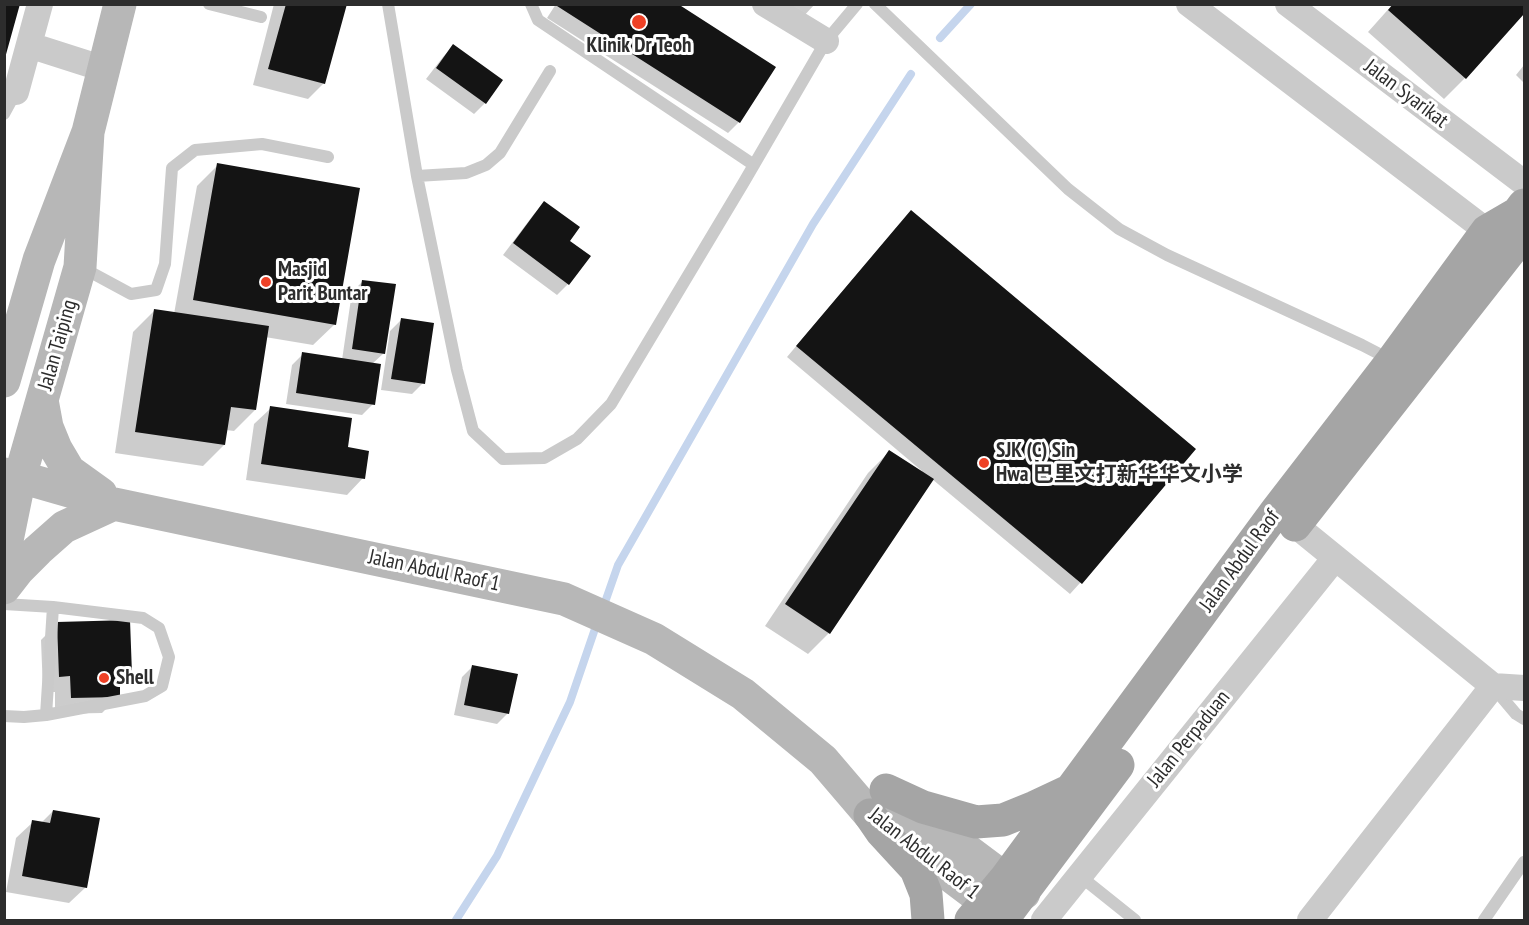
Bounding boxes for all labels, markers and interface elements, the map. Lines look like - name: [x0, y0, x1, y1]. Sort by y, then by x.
- marker: Klinik Dr Teoh: [630, 13, 648, 31]
- place label: Klinik Dr Teoh: [586, 33, 692, 59]
- street label: Jalan Syarikat: [1359, 54, 1453, 134]
- place label: Masjid Parit Buntar: [278, 257, 368, 307]
- marker: Masjid Parit Buntar: [259, 275, 273, 289]
- street label: Jalan Taiping: [33, 297, 83, 393]
- place label: SJK (C) Sin Hwa 巴里文打新华华文小学: [996, 438, 1243, 488]
- marker: SJK (C) Sin Hwa 巴里文打新华华文小学: [977, 456, 991, 470]
- street label: Jalan Abdul Raof: [1195, 505, 1285, 617]
- street label: Jalan Abdul Raof 1: [366, 545, 502, 597]
- place label: Shell: [116, 665, 154, 691]
- marker: Shell: [97, 671, 111, 685]
- street label: Jalan Perpaduan: [1142, 686, 1236, 792]
- street label: Jalan Abdul Raof 1: [864, 803, 984, 905]

